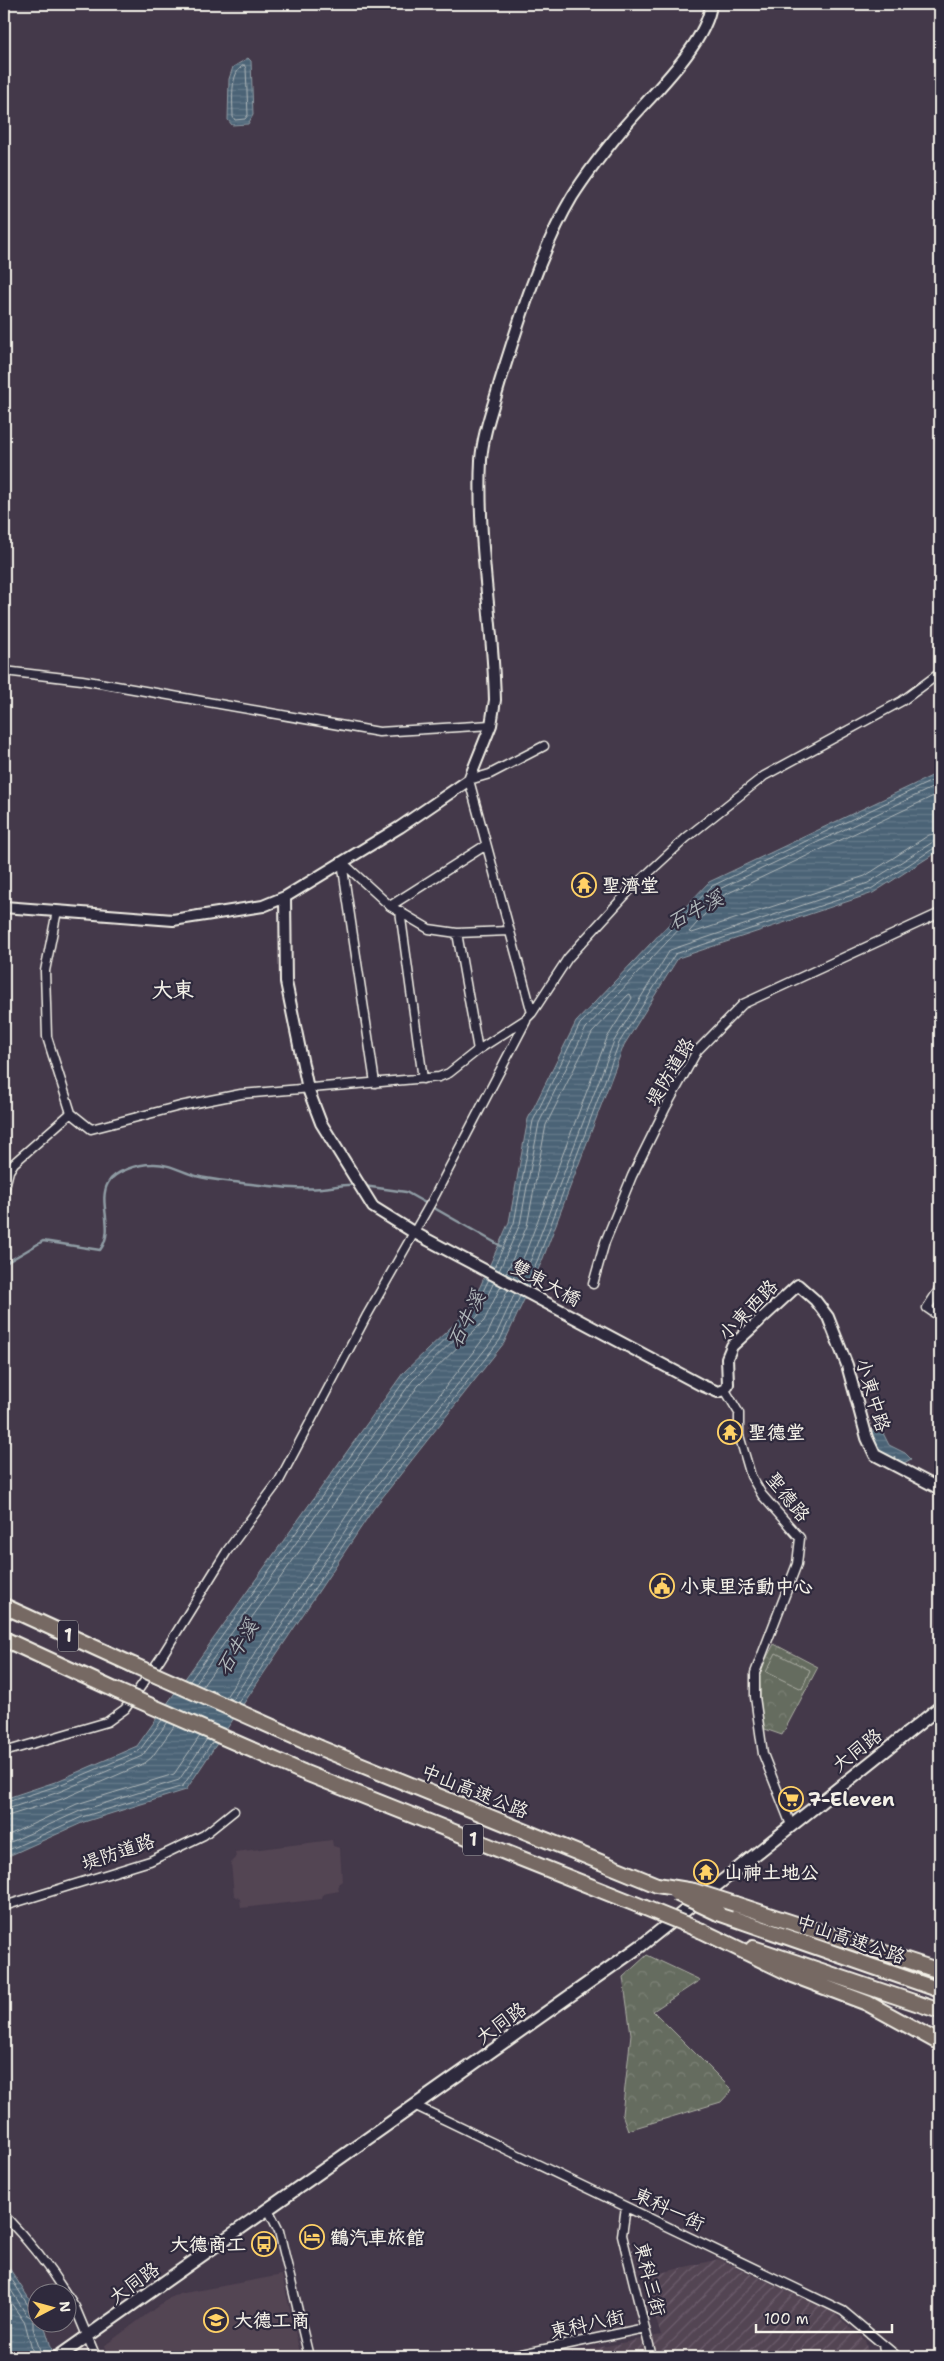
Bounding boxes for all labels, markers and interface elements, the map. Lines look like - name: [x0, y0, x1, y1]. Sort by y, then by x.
- temple icon: 聖濟堂: [571, 872, 597, 898]
- place label: 聖濟堂: [602, 873, 659, 898]
- water label: 石牛溪: [662, 884, 728, 936]
- district label: 大東: [152, 976, 194, 1004]
- street label: 堤防道路: [640, 1033, 700, 1111]
- street label: 雙東大橋: [507, 1254, 585, 1312]
- street label: 小東西路: [713, 1274, 783, 1346]
- water label: 石牛溪: [441, 1285, 491, 1352]
- street label: 小東中路: [850, 1355, 896, 1435]
- temple icon: 聖德堂: [717, 1419, 743, 1445]
- place label: 聖德堂: [748, 1420, 805, 1445]
- street label: 聖德路: [760, 1467, 816, 1527]
- public building icon: 小東里活動中心: [649, 1573, 675, 1599]
- place label: 小東里活動中心: [680, 1574, 813, 1599]
- water label: 石牛溪: [210, 1614, 264, 1679]
- road number: 1: [58, 1620, 78, 1652]
- street label: 大同路: [827, 1723, 887, 1777]
- street label: 中山高速公路: [417, 1758, 533, 1824]
- supermarket icon: 7-Eleven: [778, 1786, 804, 1812]
- place label: 7-Eleven: [808, 1787, 895, 1812]
- road number: 1: [463, 1824, 483, 1856]
- street label: 堤防道路: [78, 1828, 158, 1876]
- temple icon: 山神土地公: [693, 1859, 719, 1885]
- place label: 山神土地公: [724, 1860, 819, 1885]
- street label: 中山高速公路: [793, 1909, 909, 1969]
- street label: 大同路: [471, 1996, 531, 2050]
- street label: 東科一街: [629, 2182, 709, 2236]
- hotel icon: 鶴汽車旅館: [299, 2224, 325, 2250]
- place label: 鶴汽車旅館: [330, 2225, 425, 2250]
- bus stop icon: 大德商工: [251, 2231, 277, 2257]
- place label: 大德商工: [170, 2232, 246, 2257]
- street label: 東科三街: [629, 2239, 671, 2319]
- street label: 大同路: [104, 2256, 164, 2310]
- north arrow: [28, 2284, 78, 2334]
- text: N: [55, 2300, 74, 2313]
- scale bar: [756, 2301, 893, 2333]
- street label: 東科八街: [547, 2304, 627, 2344]
- school or university icon: 大德工商: [203, 2307, 229, 2333]
- place label: 大德工商: [234, 2308, 310, 2333]
- text: 100 m: [764, 2309, 809, 2329]

